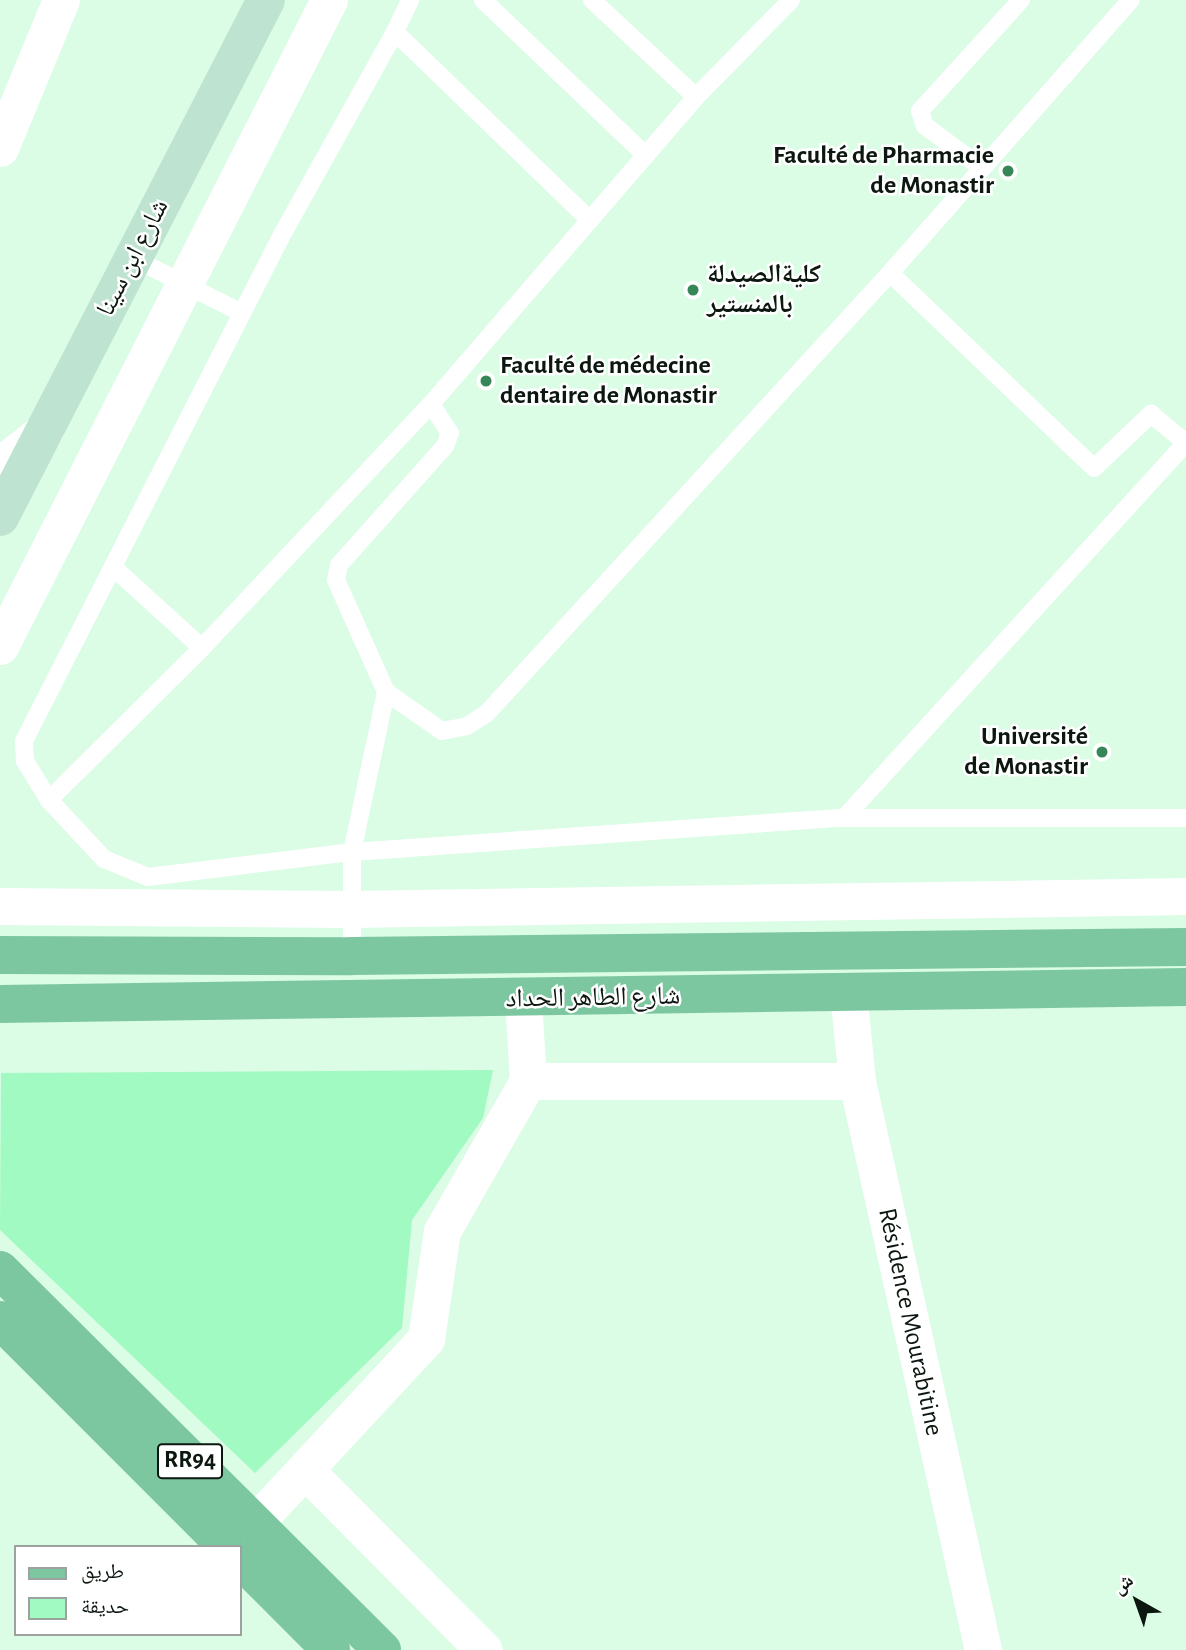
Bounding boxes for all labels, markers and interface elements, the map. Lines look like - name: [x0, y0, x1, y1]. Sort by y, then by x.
- place label: Faculté de Pharmacie de Monastir: [773, 140, 994, 202]
- marker: Faculté de Pharmacie de Monastir: [1000, 163, 1016, 179]
- street label: شارع ابن سينا: [90, 194, 176, 322]
- place label: كليةالصيدلة بالمنستير: [707, 259, 821, 320]
- marker: كليةالصيدلة بالمنستير: [685, 282, 701, 298]
- place label: Faculté de médecine dentaire de Monastir: [500, 350, 717, 412]
- marker: Faculté de médecine dentaire de Monastir: [478, 373, 494, 389]
- place label: Université de Monastir: [964, 721, 1088, 782]
- marker: Université de Monastir: [1094, 744, 1110, 760]
- street label: شارع الطاهر الحداد: [505, 981, 681, 1015]
- street label: Résidence Mourabitine: [871, 1205, 949, 1439]
- road number: RR94: [157, 1441, 223, 1482]
- legend: [14, 1545, 242, 1636]
- text: طريق: [81, 1561, 124, 1582]
- north arrow: [1102, 1566, 1172, 1636]
- text: ش: [1109, 1571, 1137, 1598]
- text: حديقة: [81, 1596, 129, 1617]

